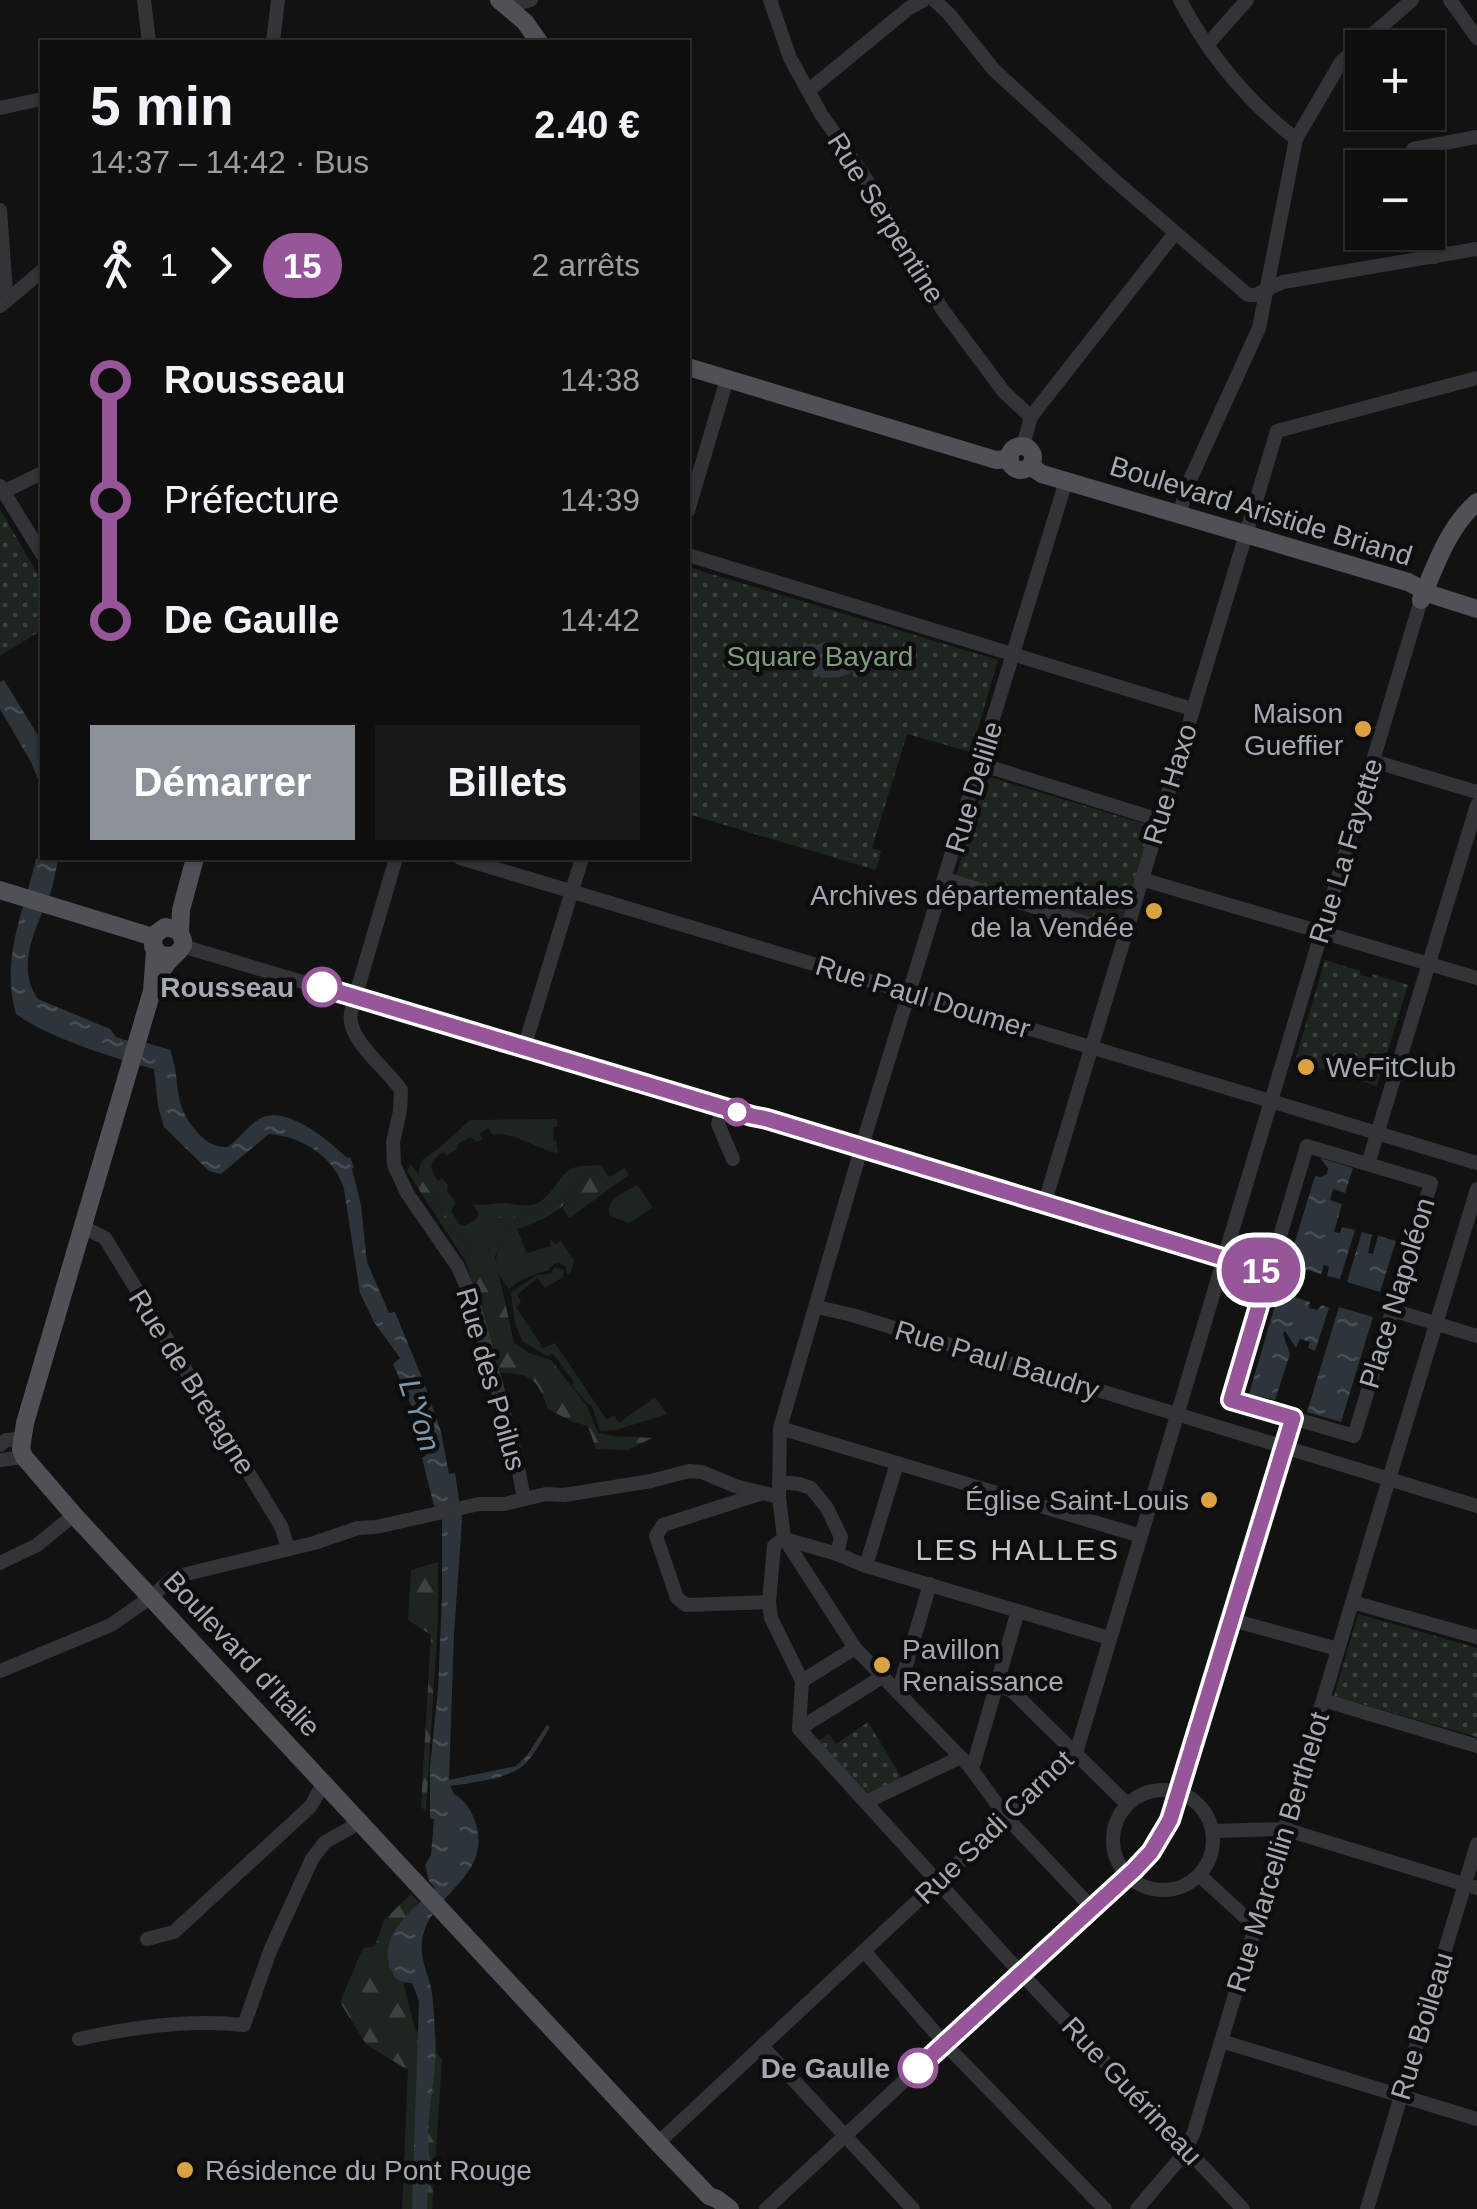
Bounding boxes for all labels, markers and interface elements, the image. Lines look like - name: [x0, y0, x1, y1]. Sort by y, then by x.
- map controls: [1345, 30, 1445, 250]
- button: +: [1345, 30, 1445, 130]
- text: 5 min: [90, 75, 234, 137]
- text: 2.40 €: [534, 104, 640, 146]
- street label: Rue Serpentine: [821, 127, 951, 309]
- text: 14:37 – 14:42 · Bus: [90, 144, 369, 180]
- button: −: [1345, 150, 1445, 250]
- icon: walk: [90, 238, 145, 293]
- icon: forward: [193, 238, 248, 293]
- text: 15: [283, 246, 322, 285]
- text: 1: [160, 247, 178, 283]
- text: 2 arrêts: [532, 247, 640, 283]
- text: Rousseau: [164, 359, 346, 401]
- text: 14:38: [560, 362, 640, 398]
- street label: Boulevard Aristide Briand: [1106, 450, 1416, 572]
- text: Préfecture: [164, 479, 339, 521]
- text: 14:39: [560, 482, 640, 518]
- text: De Gaulle: [164, 599, 339, 641]
- text: 14:42: [560, 602, 640, 638]
- park label: Square Bayard: [727, 641, 913, 672]
- place label: Maison Gueffier: [1244, 698, 1343, 761]
- street label: Rue Delille: [939, 718, 1009, 856]
- marker: Maison Gueffier: [1352, 718, 1374, 740]
- street label: Rue Haxo: [1137, 720, 1203, 848]
- button: Démarrer: [90, 725, 355, 840]
- button: Billets: [375, 725, 640, 840]
- street label: Rue La Fayette: [1303, 755, 1389, 947]
- place label: Archives départementales de la Vendée: [810, 880, 1134, 943]
- marker: Archives départementales de la Vendée: [1143, 900, 1165, 922]
- street label: Rue Paul Doumer: [812, 950, 1034, 1044]
- marker: Rousseau: [303, 968, 341, 1006]
- place label: Rousseau: [160, 972, 294, 1003]
- place label: WeFitClub: [1326, 1052, 1456, 1083]
- marker: WeFitClub: [1295, 1056, 1317, 1078]
- unlabelled marker: [724, 1099, 750, 1125]
- street label: Place Napoléon: [1353, 1194, 1441, 1392]
- line badge: 15: [1216, 1238, 1306, 1302]
- text: 15: [1242, 1251, 1280, 1290]
- street label: Rue de Bretagne: [123, 1284, 261, 1480]
- street label: Rue des Poilus: [450, 1284, 532, 1474]
- street label: Rue Paul Baudry: [891, 1314, 1103, 1406]
- water label: L'Yon: [393, 1375, 447, 1455]
- place label: Église Saint-Louis: [965, 1485, 1189, 1516]
- marker: Église Saint-Louis: [1198, 1489, 1220, 1511]
- district label: LES HALLES: [915, 1533, 1121, 1566]
- street label: Boulevard d'Italie: [158, 1565, 326, 1743]
- place label: Pavillon Renaissance: [902, 1634, 1064, 1697]
- marker: Pavillon Renaissance: [871, 1654, 893, 1676]
- street label: Rue Marcellin Berthelot: [1221, 1708, 1335, 1996]
- street label: Rue Sadi Carnot: [909, 1744, 1079, 1910]
- street label: Rue Boileau: [1385, 1949, 1459, 2103]
- street label: Rue Guérineau: [1056, 2011, 1208, 2171]
- marker: De Gaulle: [899, 2049, 937, 2087]
- place label: De Gaulle: [761, 2053, 890, 2084]
- place label: Résidence du Pont Rouge: [205, 2155, 532, 2186]
- marker: Résidence du Pont Rouge: [174, 2159, 196, 2181]

